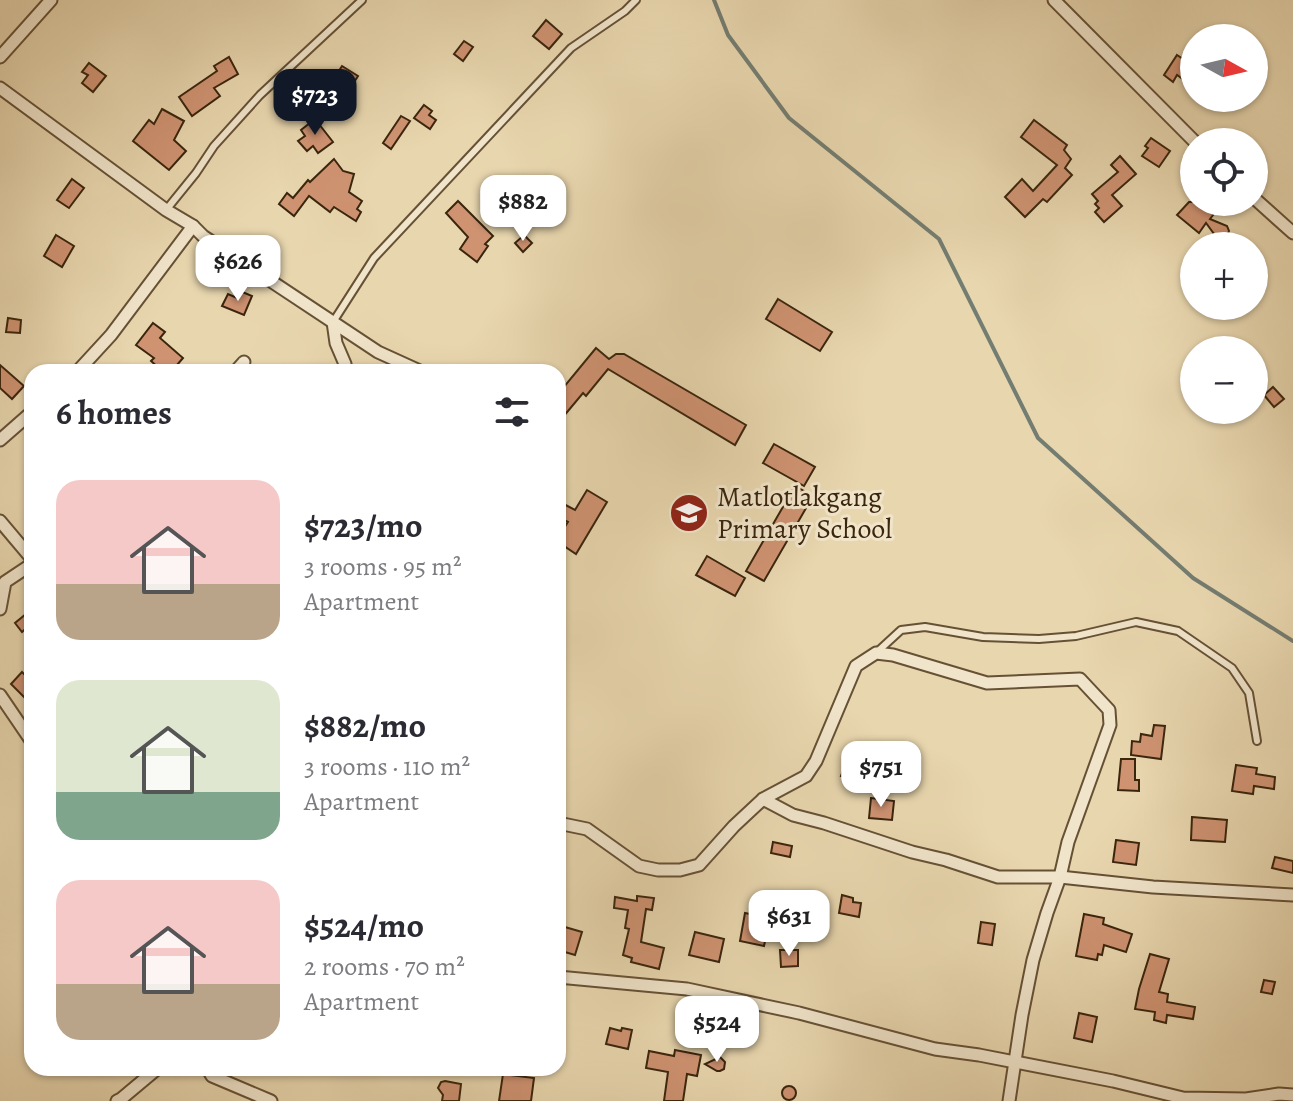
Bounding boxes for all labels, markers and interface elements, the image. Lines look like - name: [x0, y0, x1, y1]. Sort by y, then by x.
- north arrow: [1180, 24, 1268, 112]
- map controls: [1180, 24, 1268, 424]
- pin: $723: [268, 69, 362, 137]
- text: $723: [292, 77, 338, 112]
- button: locate: [1180, 128, 1268, 216]
- pin: $882: [476, 175, 570, 243]
- text: $882: [498, 183, 548, 218]
- button: +: [1180, 232, 1268, 320]
- pin: $626: [191, 235, 285, 303]
- text: $626: [214, 243, 262, 278]
- button: −: [1180, 336, 1268, 424]
- text: 6 homes: [56, 389, 172, 436]
- icon: filters: [490, 390, 534, 434]
- place label: Matlotlakgang Primary School: [717, 478, 892, 548]
- school or university icon: Matlotlakgang Primary School: [668, 492, 710, 534]
- text: $723/mo: [304, 502, 423, 549]
- icon: home: [120, 512, 216, 608]
- text: 3 rooms · 95 m²: [304, 549, 461, 584]
- text: Apartment: [304, 584, 419, 619]
- text: $882/mo: [304, 702, 426, 749]
- icon: home: [120, 712, 216, 808]
- pin: $751: [834, 741, 928, 809]
- text: 3 rooms · 110 m²: [304, 749, 470, 784]
- text: $751: [859, 749, 903, 784]
- text: Apartment: [304, 784, 419, 819]
- pin: $631: [742, 890, 836, 958]
- text: $631: [767, 898, 811, 933]
- text: $524/mo: [304, 902, 424, 949]
- icon: home: [120, 912, 216, 1008]
- text: 2 rooms · 70 m²: [304, 949, 465, 984]
- text: Apartment: [304, 984, 419, 1019]
- pin: $524: [670, 996, 764, 1064]
- text: $524: [693, 1004, 741, 1039]

